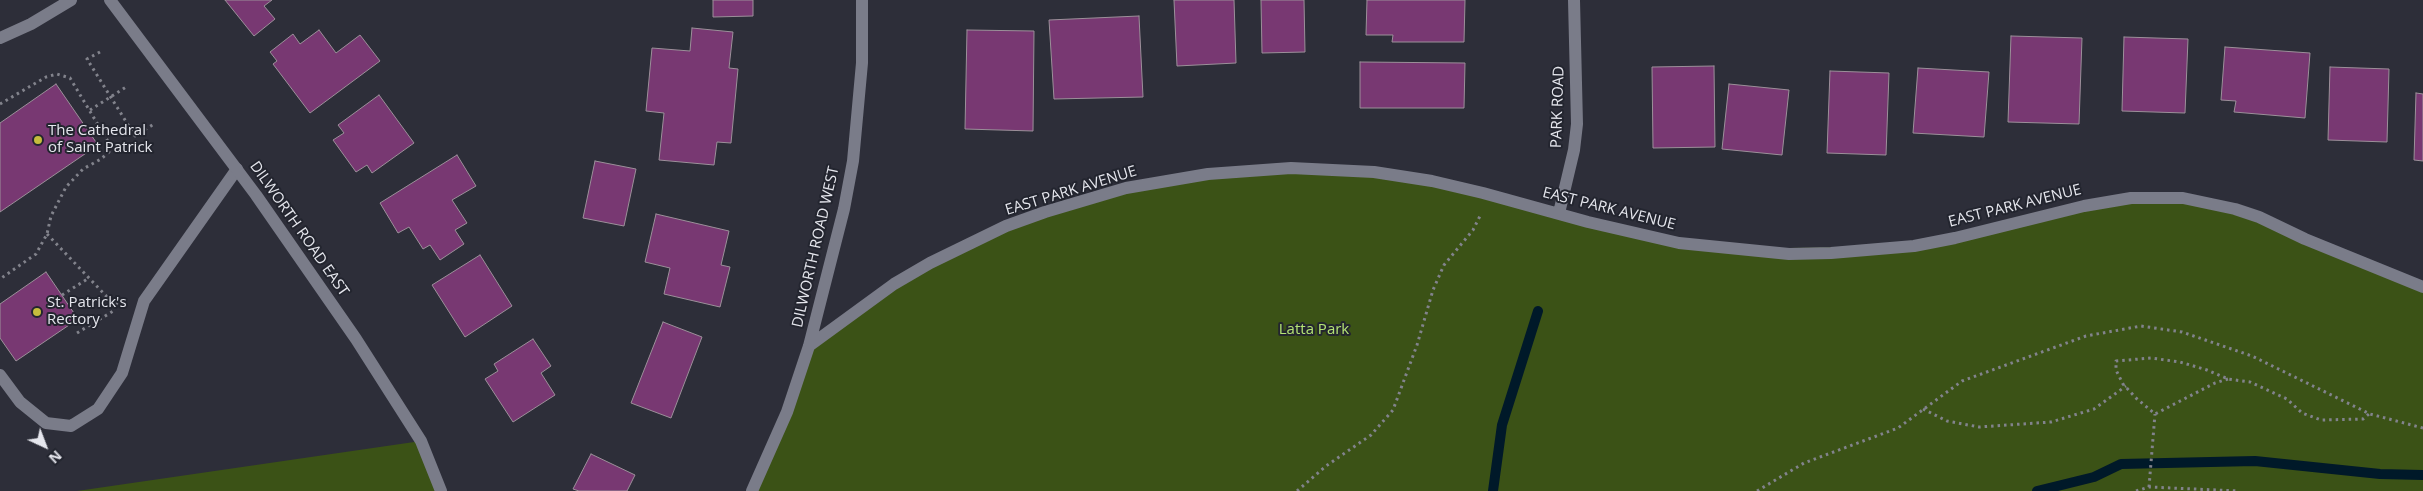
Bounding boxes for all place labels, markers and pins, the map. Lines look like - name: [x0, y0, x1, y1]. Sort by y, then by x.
- place label: The Cathedral of Saint Patrick: [48, 122, 152, 157]
- marker: The Cathedral of Saint Patrick: [32, 134, 44, 146]
- place label: St. Patrick's Rectory: [47, 294, 127, 329]
- marker: St. Patrick's Rectory: [31, 306, 43, 318]

